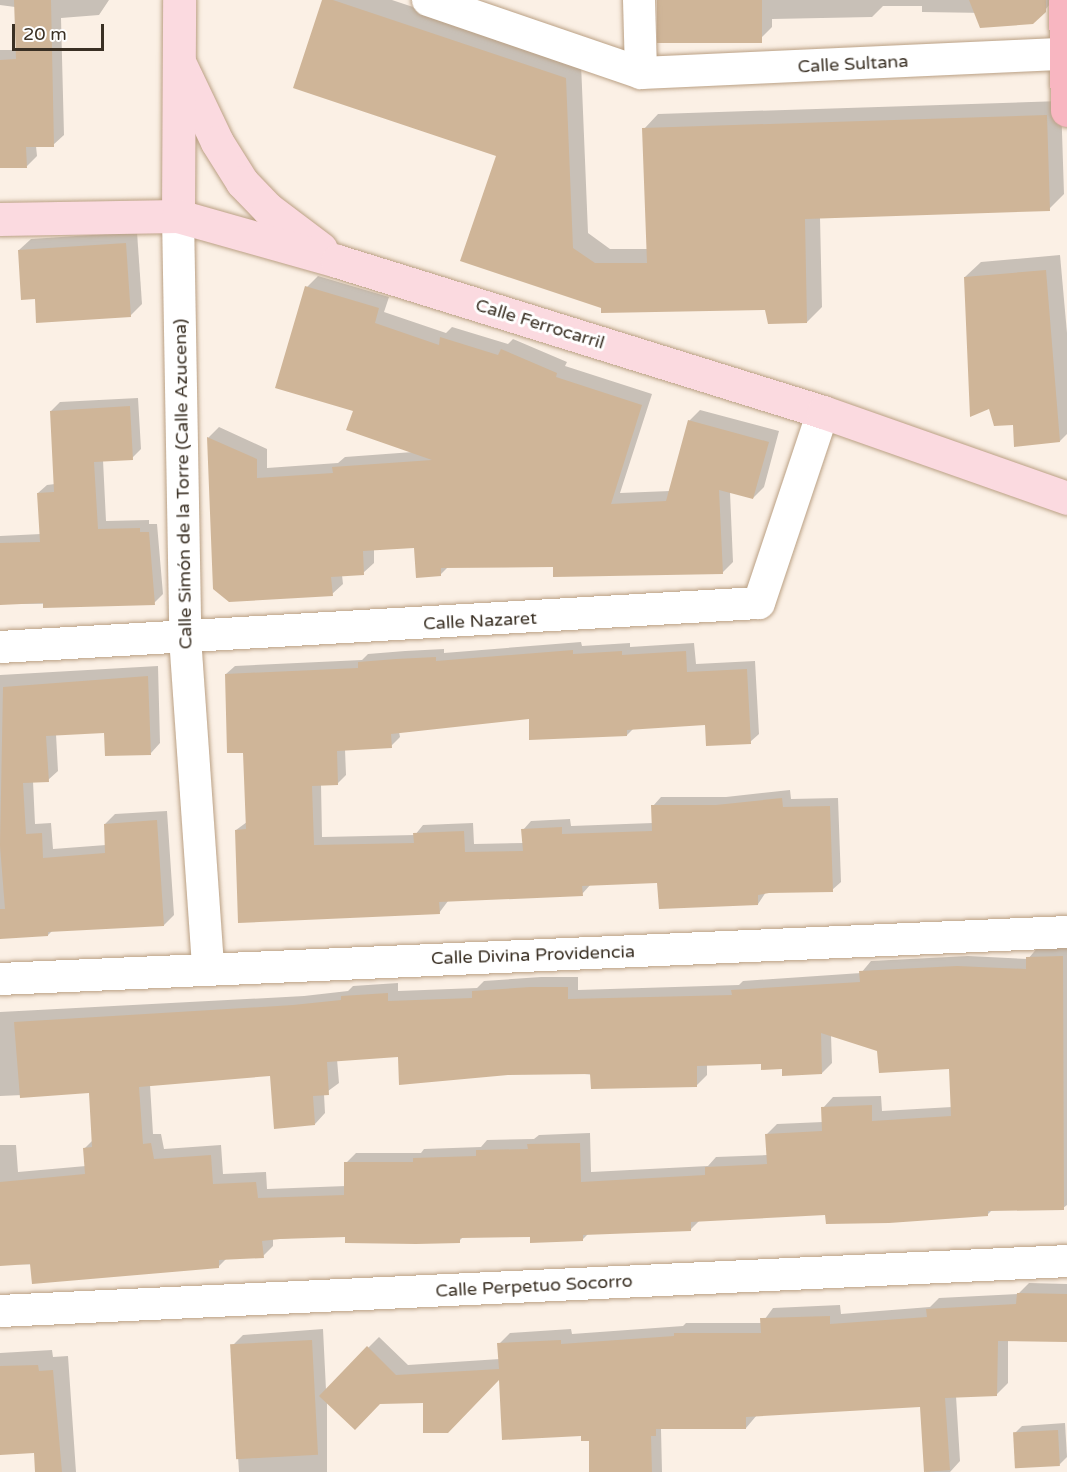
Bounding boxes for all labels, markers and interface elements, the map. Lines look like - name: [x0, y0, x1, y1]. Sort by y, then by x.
- scale bar: [15, 12, 106, 50]
- text: 20 m: [23, 23, 67, 45]
- street label: Calle Sultana: [797, 50, 909, 78]
- street label: Calle Ferrocarril: [473, 294, 607, 354]
- street label: Calle Simón de la Torre (Calle Azucena): [169, 318, 197, 650]
- street label: Calle Nazaret: [423, 607, 537, 635]
- street label: Calle Divina Providencia: [431, 941, 635, 969]
- street label: Calle Perpetuo Socorro: [435, 1270, 633, 1302]

